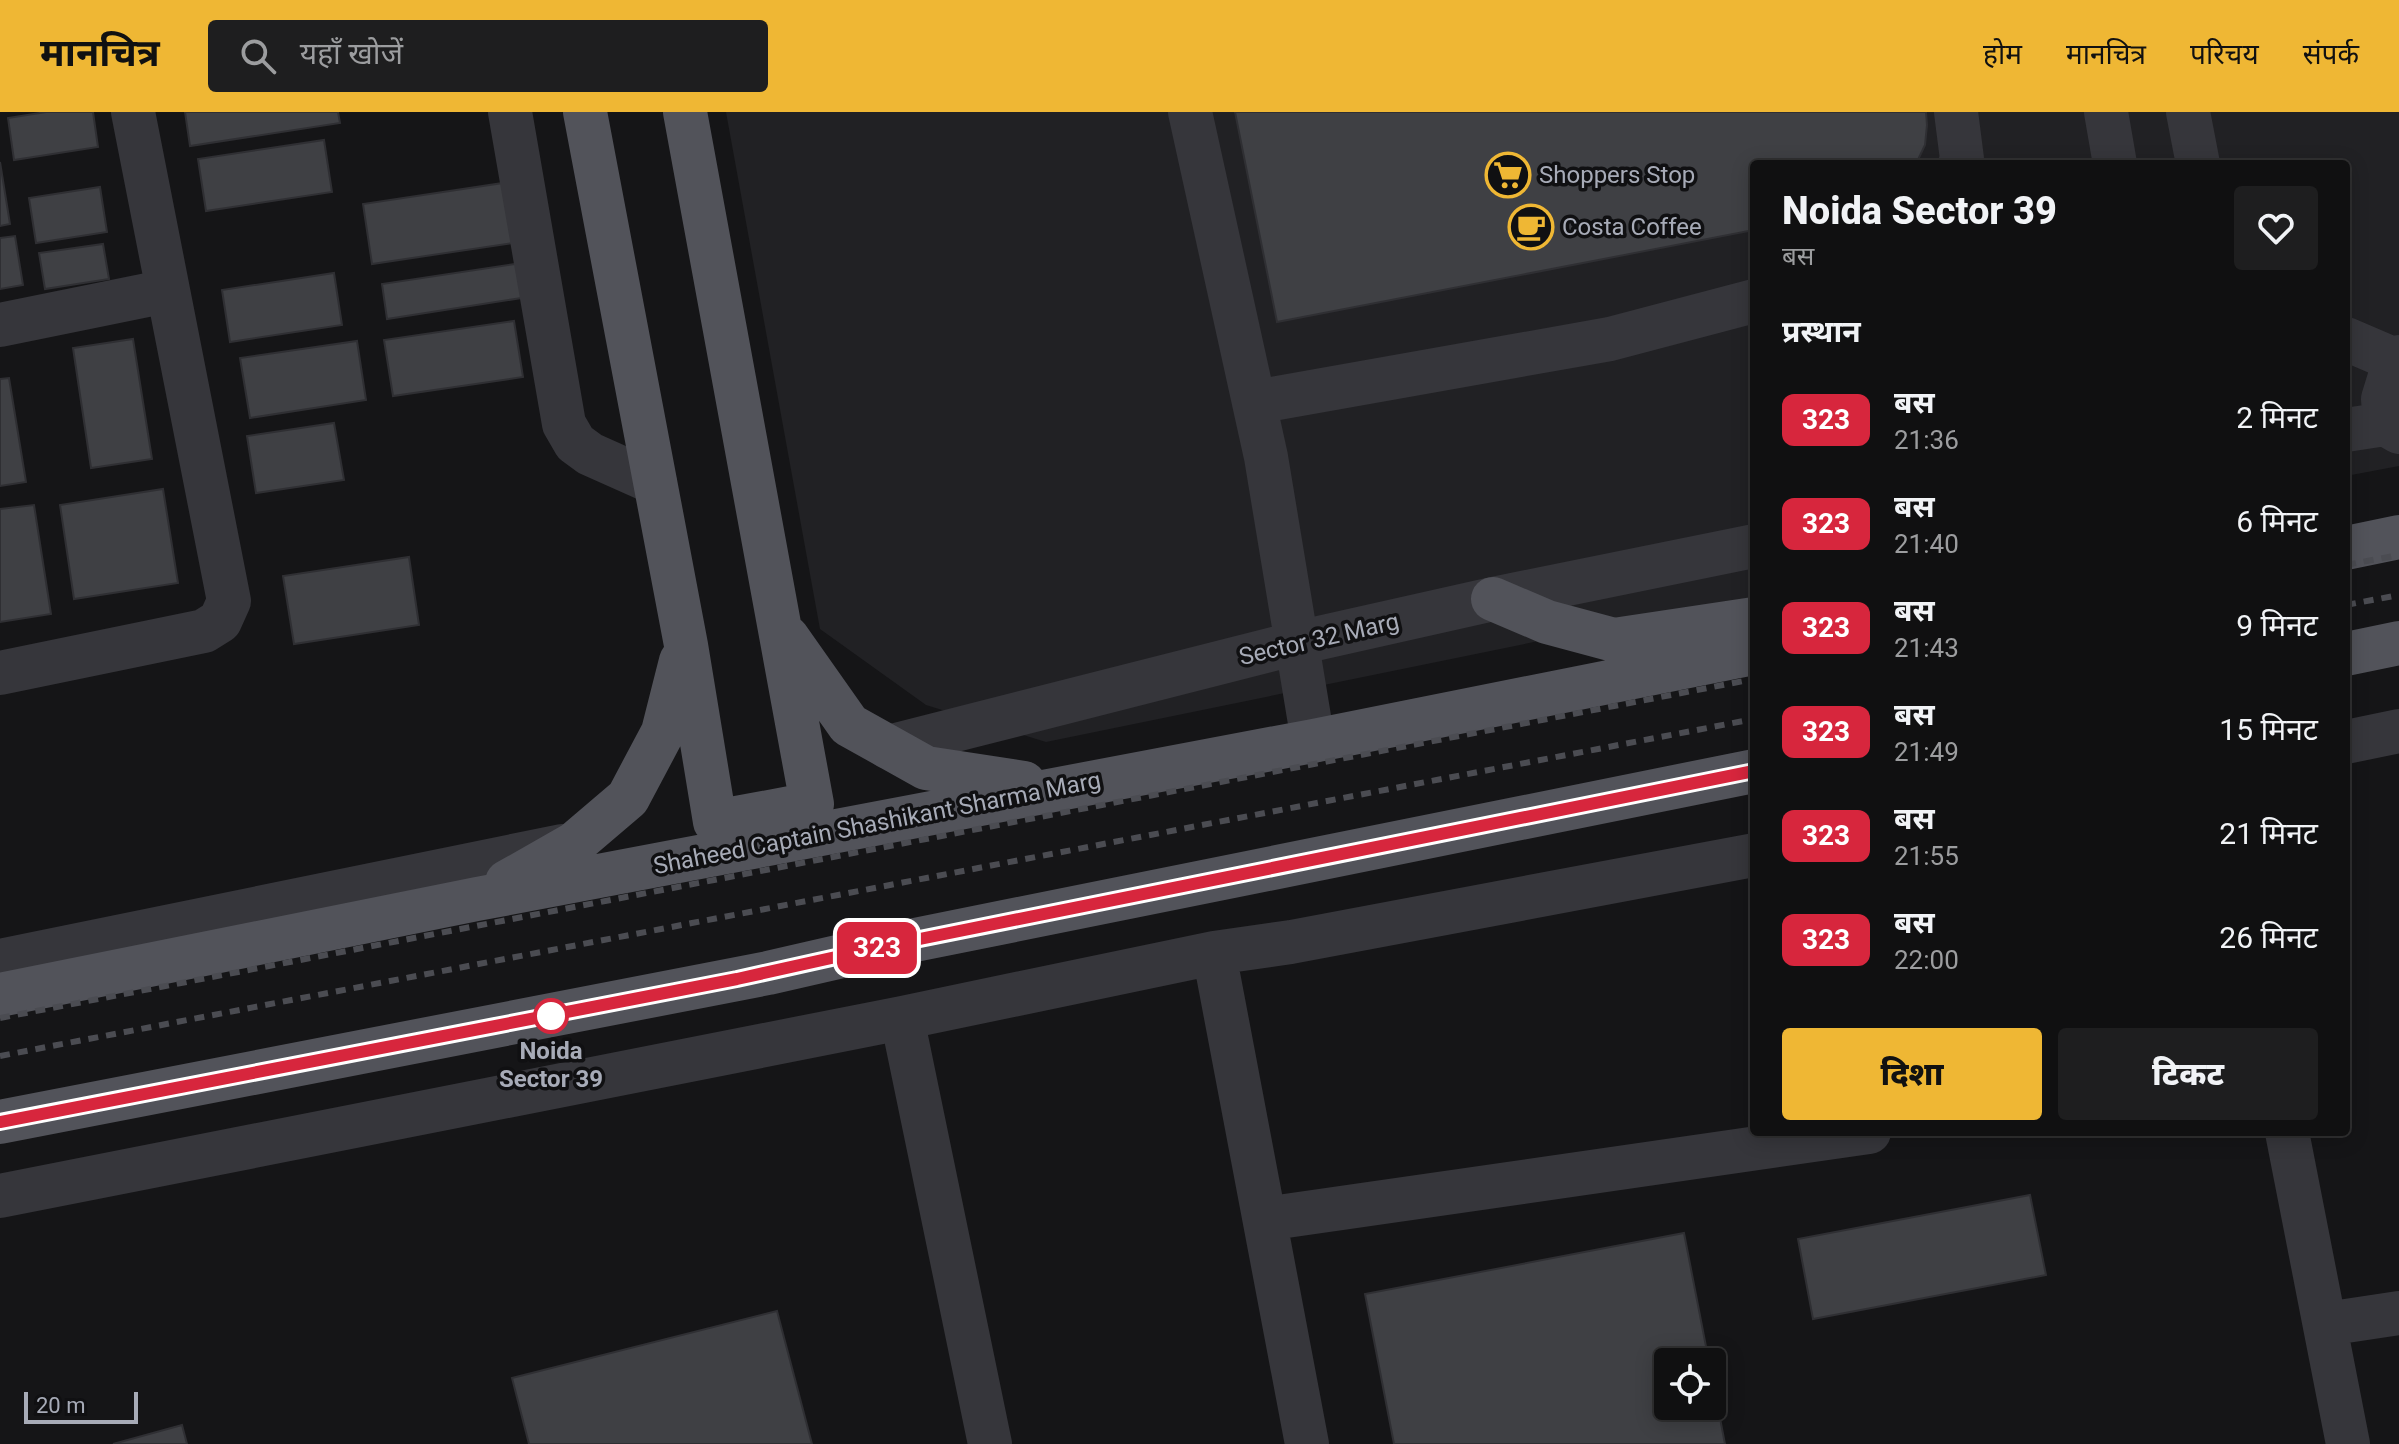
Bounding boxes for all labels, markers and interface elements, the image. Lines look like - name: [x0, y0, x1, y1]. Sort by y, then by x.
- search box: [208, 20, 768, 92]
- text: मानचित्र: [40, 31, 160, 75]
- icon: search: [236, 34, 280, 78]
- text: यहाँ खोजें: [300, 36, 403, 71]
- text: होम: [1983, 38, 2022, 71]
- text: मानचित्र: [2066, 38, 2146, 71]
- text: परिचय: [2190, 38, 2259, 71]
- text: संपर्क: [2303, 38, 2359, 71]
- supermarket icon: Shoppers Stop: [1484, 151, 1532, 199]
- place label: Shoppers Stop: [1539, 161, 1695, 189]
- button: heart: [2234, 186, 2318, 270]
- text: Noida Sector 39: [1782, 189, 2057, 233]
- cafe icon: Costa Coffee: [1507, 203, 1555, 251]
- place label: Costa Coffee: [1562, 213, 1702, 241]
- text: बस: [1782, 241, 1814, 271]
- text: प्रस्थान: [1782, 314, 1861, 349]
- text: बस: [1894, 385, 1935, 420]
- text: 2 मिनट: [2236, 400, 2318, 435]
- text: 323: [1802, 403, 1850, 436]
- text: 21:36: [1894, 425, 1959, 455]
- text: बस: [1894, 489, 1935, 524]
- text: 6 मिनट: [2236, 504, 2318, 539]
- text: 323: [1802, 507, 1850, 540]
- text: 21:40: [1894, 529, 1959, 559]
- text: बस: [1894, 593, 1935, 628]
- street label: Sector 32 Marg: [1236, 607, 1402, 671]
- text: 9 मिनट: [2236, 608, 2318, 643]
- text: 323: [1802, 611, 1850, 644]
- text: 21:43: [1894, 633, 1959, 663]
- text: बस: [1894, 697, 1935, 732]
- text: 15 मिनट: [2219, 712, 2318, 747]
- text: 323: [1802, 715, 1850, 748]
- text: 21:49: [1894, 737, 1959, 767]
- street label: Shaheed Captain Shashikant Sharma Marg: [651, 766, 1103, 880]
- text: बस: [1894, 801, 1935, 836]
- text: 21 मिनट: [2219, 816, 2318, 851]
- text: 323: [1802, 819, 1850, 852]
- text: 21:55: [1894, 841, 1959, 871]
- text: बस: [1894, 905, 1935, 940]
- text: 26 मिनट: [2219, 920, 2318, 955]
- line badge: 323: [831, 922, 923, 974]
- text: 323: [1802, 923, 1850, 956]
- text: 323: [853, 931, 901, 964]
- text: 22:00: [1894, 945, 1959, 975]
- marker: Noida Sector 39: [534, 999, 568, 1033]
- button: दिशा: [1782, 1028, 2042, 1120]
- button: टिकट: [2058, 1028, 2318, 1120]
- place label: Noida Sector 39: [499, 1037, 603, 1093]
- map controls: [1654, 1348, 1726, 1420]
- button: locate: [1654, 1348, 1726, 1420]
- scale bar: [24, 1388, 138, 1424]
- text: 20 m: [36, 1393, 85, 1418]

